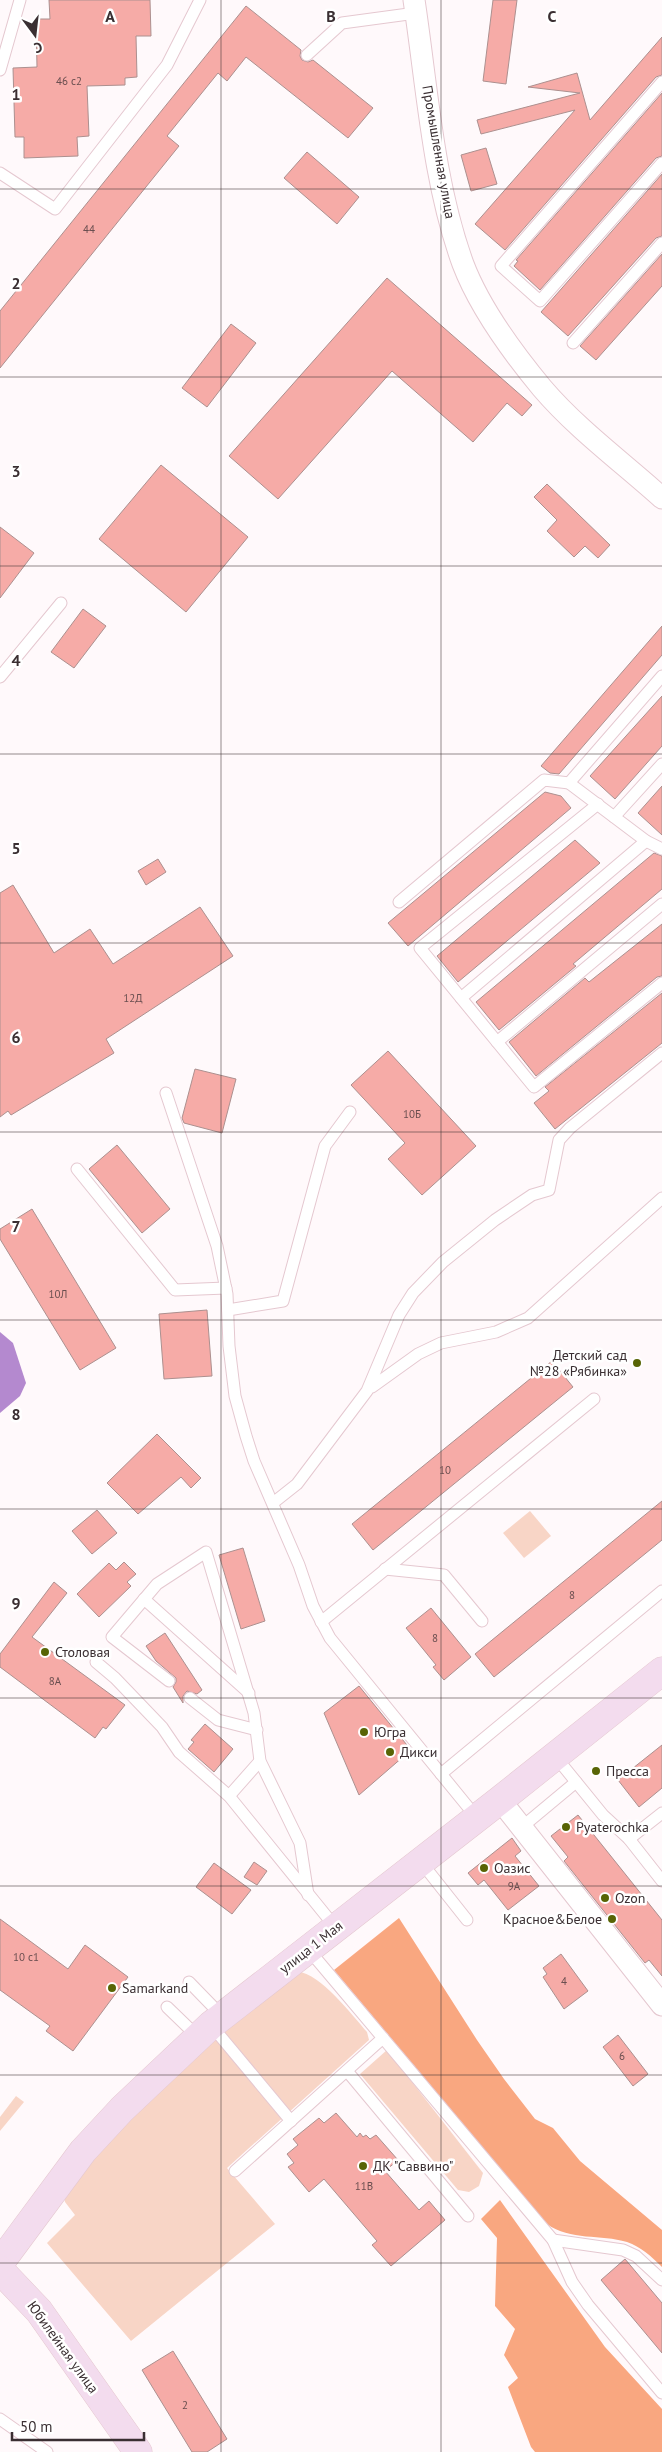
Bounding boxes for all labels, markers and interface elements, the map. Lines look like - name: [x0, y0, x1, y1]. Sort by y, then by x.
- text: A: [105, 6, 115, 26]
- text: B: [326, 6, 336, 26]
- text: C: [548, 6, 557, 26]
- north arrow: [10, 10, 60, 60]
- text: С: [32, 38, 44, 57]
- house number: 46 с2: [56, 74, 82, 88]
- text: 1: [11, 84, 21, 104]
- street label: Промышленная улица: [418, 84, 460, 220]
- house number: 44: [83, 222, 95, 236]
- text: 2: [11, 273, 21, 293]
- text: 3: [11, 461, 21, 481]
- text: 4: [11, 650, 21, 670]
- text: 5: [11, 838, 21, 858]
- house number: 12Д: [123, 991, 143, 1005]
- text: 6: [11, 1027, 21, 1047]
- house number: 10Б: [403, 1107, 421, 1121]
- text: 7: [11, 1216, 21, 1236]
- house number: 10Л: [49, 1287, 67, 1301]
- place label: Детский сад №28 «Рябинка»: [530, 1346, 627, 1380]
- marker: Детский сад №28 «Рябинка»: [631, 1357, 643, 1369]
- text: 8: [11, 1404, 21, 1424]
- house number: 10: [439, 1463, 451, 1477]
- house number: 8: [569, 1588, 575, 1602]
- text: 9: [11, 1593, 21, 1613]
- house number: 8: [432, 1631, 438, 1645]
- place label: Столовая: [55, 1643, 110, 1661]
- marker: Столовая: [39, 1646, 51, 1658]
- house number: 8А: [49, 1674, 62, 1688]
- place label: Югра: [374, 1723, 406, 1741]
- marker: Югра: [358, 1726, 370, 1738]
- place label: Дикси: [400, 1743, 438, 1761]
- marker: Дикси: [384, 1746, 396, 1758]
- place label: Пресса: [606, 1762, 649, 1780]
- marker: Пресса: [590, 1765, 602, 1777]
- place label: Pyaterochka: [576, 1818, 649, 1836]
- marker: Pyaterochka: [560, 1821, 572, 1833]
- place label: Оазис: [494, 1859, 531, 1877]
- marker: Оазис: [478, 1862, 490, 1874]
- house number: 9А: [508, 1879, 521, 1893]
- place label: Ozon: [615, 1889, 645, 1907]
- marker: Ozon: [599, 1892, 611, 1904]
- place label: Красное&Белое: [503, 1910, 602, 1928]
- marker: Красное&Белое: [606, 1913, 618, 1925]
- street label: улица 1 Мая: [276, 1917, 346, 1977]
- house number: 10 с1: [13, 1950, 39, 1964]
- house number: 4: [561, 1974, 567, 1988]
- place label: Samarkand: [122, 1979, 188, 1997]
- marker: Samarkand: [106, 1982, 118, 1994]
- house number: 6: [619, 2049, 625, 2063]
- place label: ДК "Саввино": [373, 2157, 453, 2175]
- marker: ДК "Саввино": [357, 2160, 369, 2172]
- house number: 11В: [355, 2179, 373, 2193]
- street label: Юбилейная улица: [23, 2297, 103, 2397]
- house number: 2: [182, 2398, 188, 2412]
- scale bar: [12, 2410, 145, 2442]
- text: 50 m: [20, 2417, 53, 2436]

